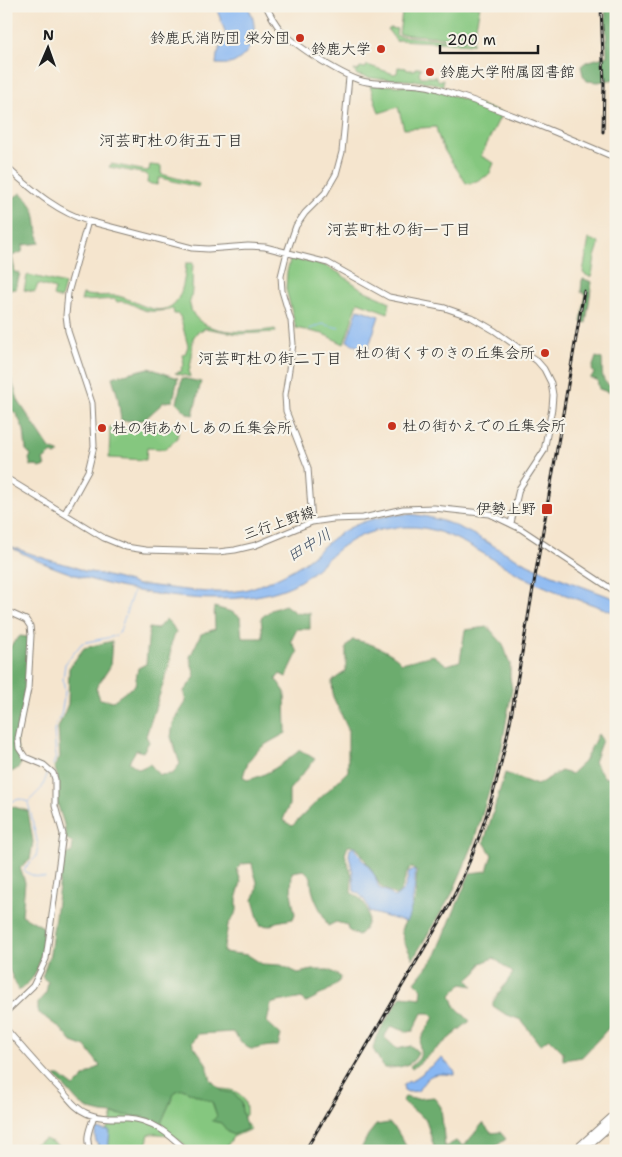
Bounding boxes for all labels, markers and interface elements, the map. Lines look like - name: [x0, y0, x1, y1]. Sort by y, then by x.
- north arrow: [22, 22, 72, 72]
- scale bar: [440, 22, 537, 54]
- text: N: [43, 26, 54, 44]
- place label: 鈴鹿氏消防団 栄分団: [150, 28, 290, 48]
- text: 200 m: [447, 30, 496, 50]
- marker: 鈴鹿氏消防団 栄分団: [294, 32, 306, 44]
- place label: 鈴鹿大学: [311, 39, 371, 59]
- marker: 鈴鹿大学: [375, 43, 387, 55]
- place label: 鈴鹿大学附属図書館: [440, 62, 575, 82]
- marker: 鈴鹿大学附属図書館: [424, 66, 436, 78]
- district label: 河芸町杜の街五丁目: [99, 130, 243, 151]
- district label: 河芸町杜の街一丁目: [327, 219, 471, 240]
- place label: 杜の街くすのきの丘集会所: [355, 343, 535, 363]
- marker: 杜の街くすのきの丘集会所: [539, 347, 551, 359]
- district label: 河芸町杜の街二丁目: [198, 348, 342, 369]
- place label: 杜の街かえでの丘集会所: [402, 416, 566, 436]
- place label: 杜の街あかしあの丘集会所: [112, 418, 292, 438]
- marker: 杜の街かえでの丘集会所: [386, 420, 398, 432]
- marker: 杜の街あかしあの丘集会所: [96, 422, 108, 434]
- place label: 伊勢上野: [476, 499, 536, 519]
- street label: 三行上野線: [240, 501, 318, 545]
- marker: 伊勢上野: [540, 502, 554, 516]
- water label: 田中川: [283, 524, 335, 566]

